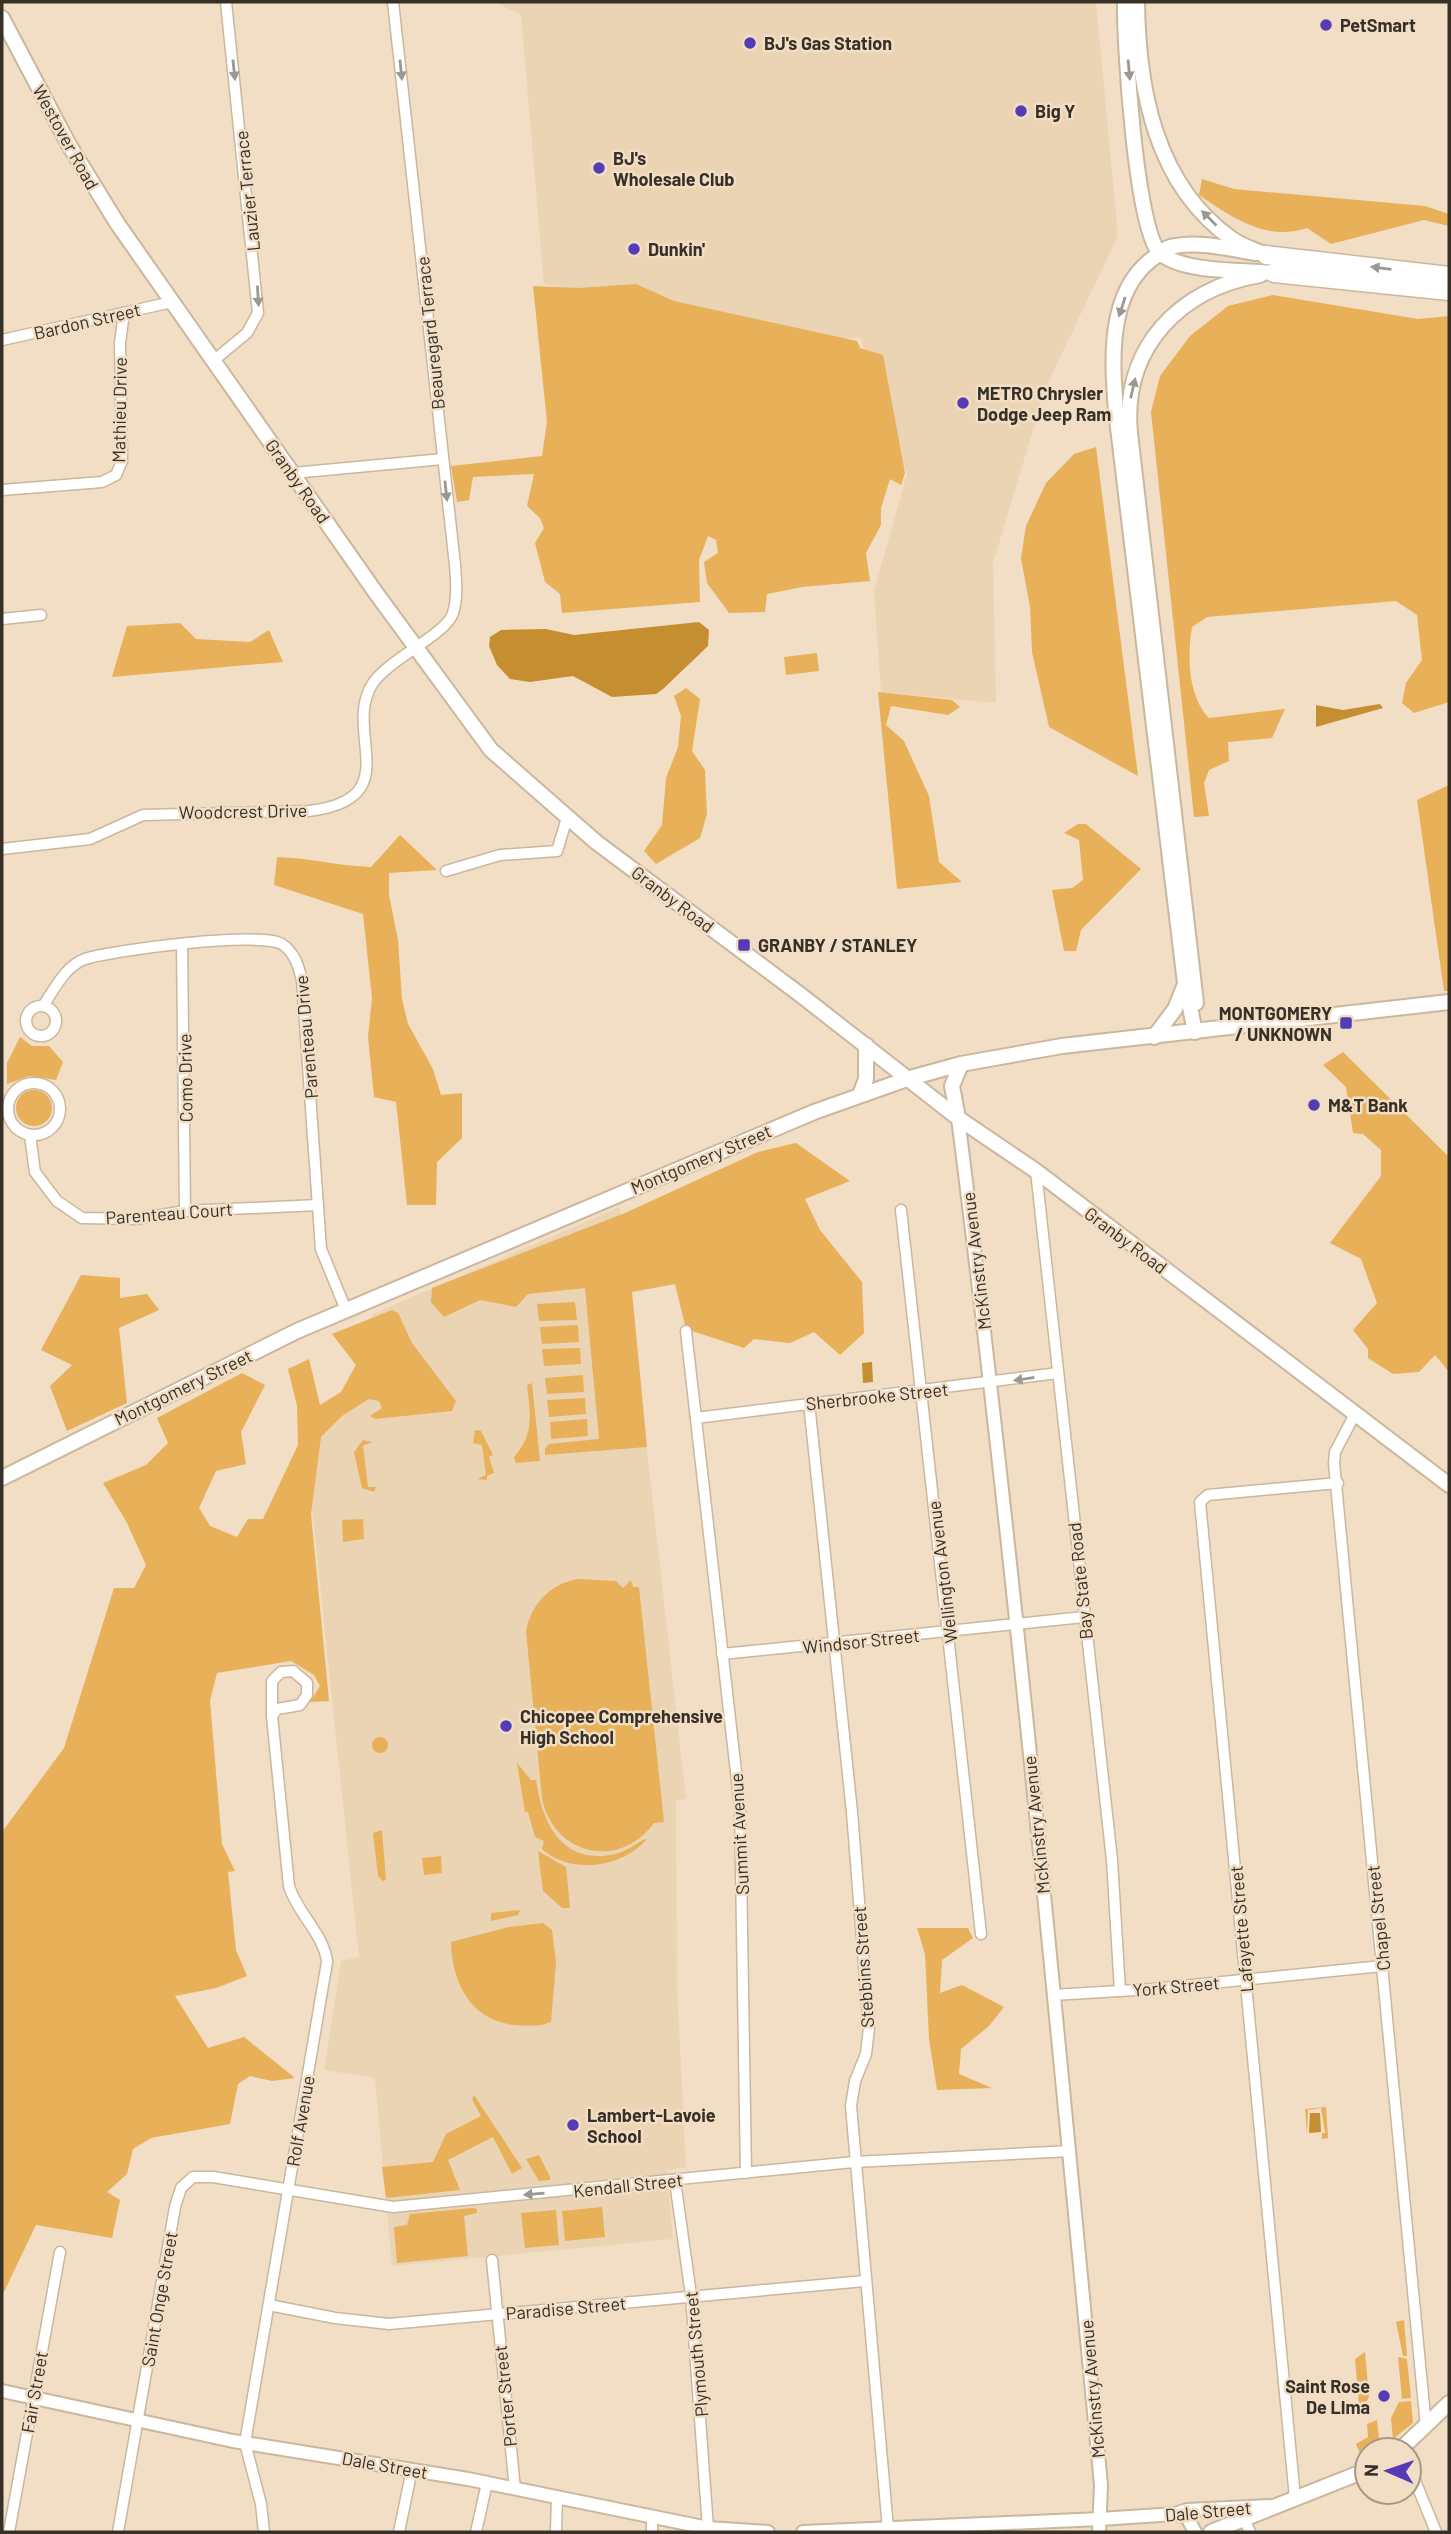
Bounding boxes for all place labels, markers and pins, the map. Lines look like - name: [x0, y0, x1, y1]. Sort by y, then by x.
- place label: PetSmart: [1340, 14, 1416, 36]
- marker: PetSmart: [1318, 17, 1334, 33]
- place label: BJ's Gas Station: [764, 32, 892, 54]
- marker: BJ's Gas Station: [742, 35, 758, 51]
- place label: Big Y: [1035, 100, 1075, 122]
- marker: Big Y: [1013, 103, 1029, 119]
- place label: BJ's Wholesale Club: [613, 147, 734, 190]
- marker: BJ's Wholesale Club: [591, 160, 607, 176]
- place label: Dunkin': [648, 238, 705, 260]
- marker: Dunkin': [626, 241, 642, 257]
- place label: METRO Chrysler Dodge Jeep Ram: [977, 382, 1111, 425]
- marker: METRO Chrysler Dodge Jeep Ram: [955, 395, 971, 411]
- place label: GRANBY / STANLEY: [758, 934, 917, 956]
- marker: GRANBY / STANLEY: [736, 937, 752, 953]
- place label: MONTGOMERY / UNKNOWN: [1219, 1002, 1332, 1045]
- marker: MONTGOMERY / UNKNOWN: [1338, 1015, 1354, 1031]
- place label: M&T Bank: [1328, 1094, 1408, 1116]
- marker: M&T Bank: [1306, 1097, 1322, 1113]
- place label: Chicopee Comprehensive High School: [520, 1705, 723, 1748]
- marker: Chicopee Comprehensive High School: [498, 1718, 514, 1734]
- place label: Lambert-Lavoie School: [587, 2104, 716, 2147]
- marker: Lambert-Lavoie School: [565, 2117, 581, 2133]
- place label: Saint Rose De LIma: [1285, 2375, 1370, 2418]
- marker: Saint Rose De LIma: [1376, 2388, 1392, 2404]

